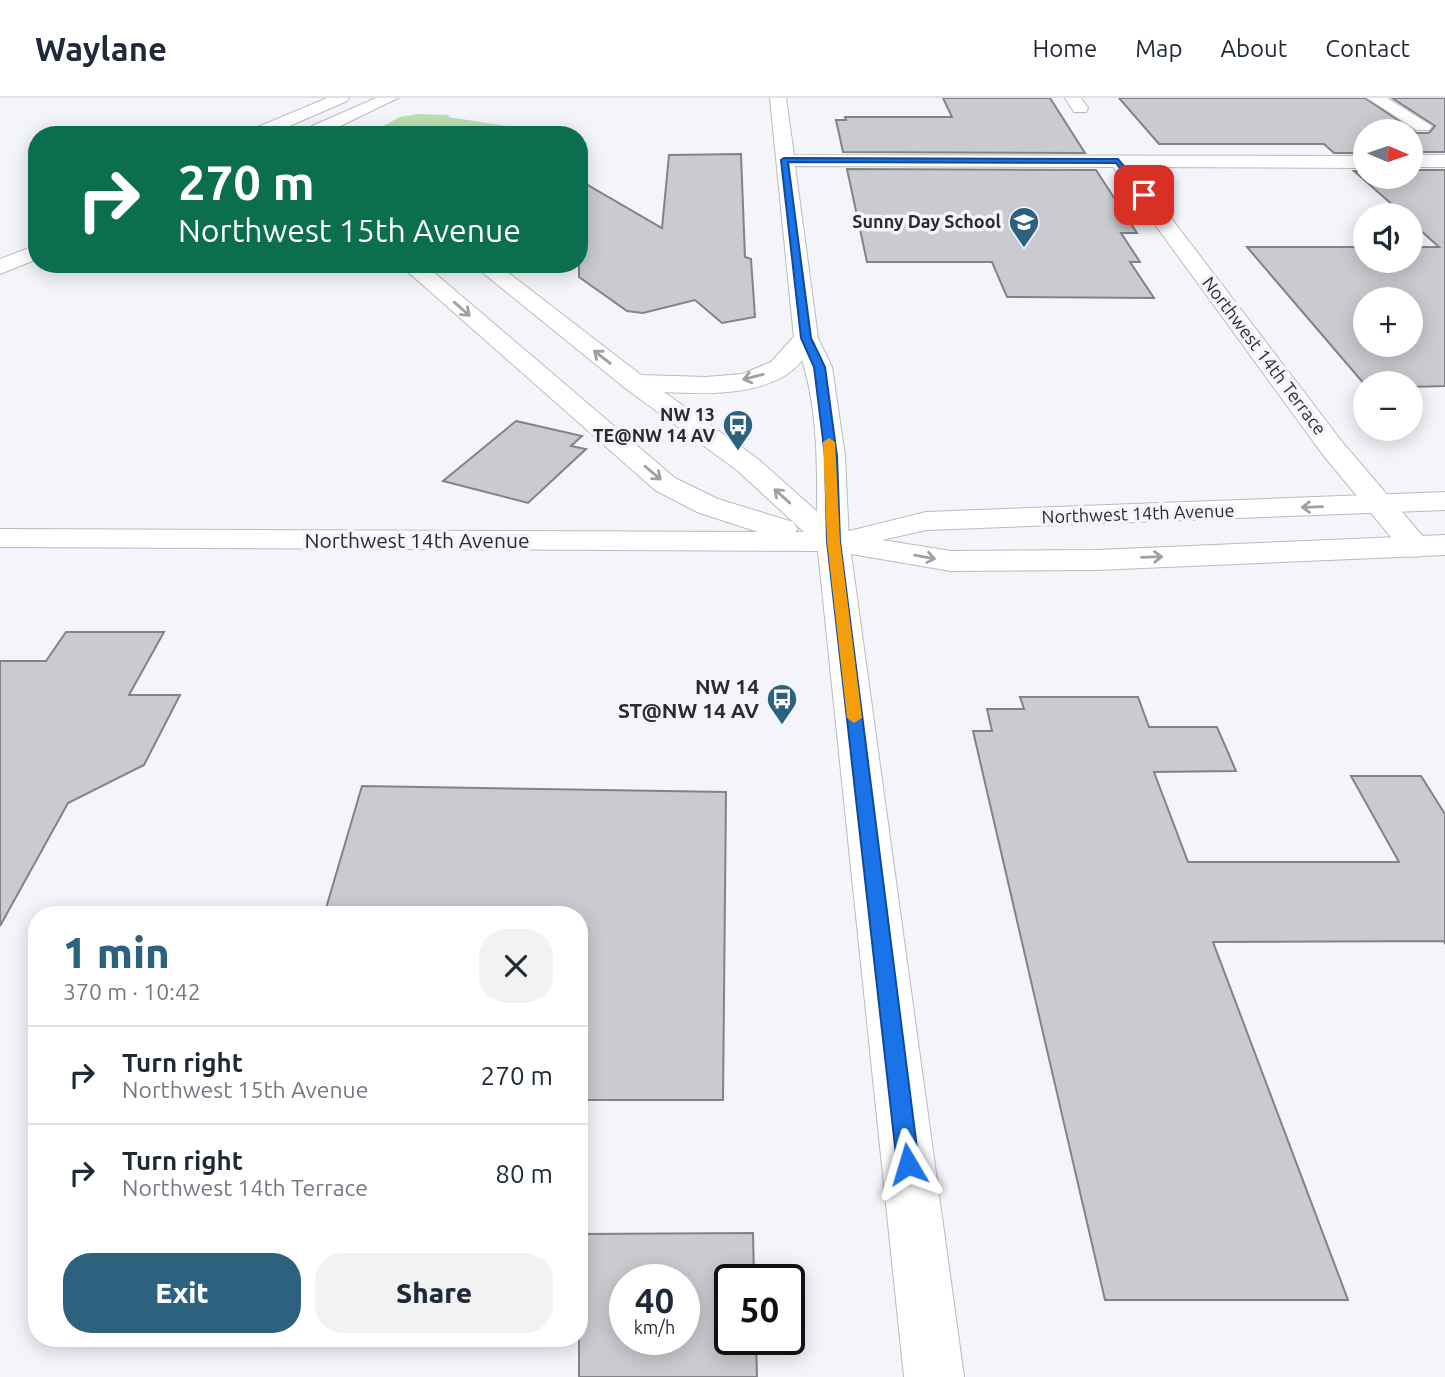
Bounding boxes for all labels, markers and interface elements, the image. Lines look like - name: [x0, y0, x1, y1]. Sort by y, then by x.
- text: Waylane: [35, 30, 167, 67]
- text: Home: [1032, 35, 1097, 62]
- text: Map: [1135, 35, 1182, 62]
- text: About: [1220, 35, 1287, 62]
- text: Contact: [1325, 35, 1410, 62]
- north arrow: [1353, 119, 1423, 189]
- map controls: [1353, 119, 1423, 441]
- icon: right: [63, 154, 154, 245]
- text: 270 m: [178, 154, 315, 209]
- pin: [1114, 165, 1174, 225]
- icon: arrive: [1125, 176, 1163, 214]
- button: sound: [1353, 203, 1423, 273]
- school or university icon: Sunny Day School: [1007, 205, 1041, 249]
- place label: Sunny Day School: [852, 211, 1002, 231]
- text: Northwest 15th Avenue: [178, 212, 521, 248]
- street label: Northwest 14th Terrace: [1199, 273, 1331, 438]
- button: +: [1353, 287, 1423, 357]
- one-way arrow: [453, 301, 471, 317]
- one-way arrow: [594, 350, 612, 365]
- one-way arrow: [742, 371, 764, 384]
- button: −: [1353, 371, 1423, 441]
- place label: NW 13 TE@NW 14 AV: [593, 404, 715, 445]
- bus stop icon: NW 13 TE@NW 14 AV: [721, 408, 755, 452]
- one-way arrow: [644, 465, 662, 481]
- one-way arrow: [773, 488, 791, 504]
- street label: Northwest 14th Avenue: [1041, 500, 1235, 526]
- one-way arrow: [1300, 500, 1323, 513]
- street label: Northwest 14th Avenue: [305, 528, 530, 552]
- one-way arrow: [913, 551, 936, 564]
- one-way arrow: [1140, 551, 1163, 564]
- place label: NW 14 ST@NW 14 AV: [618, 674, 759, 722]
- bus stop icon: NW 14 ST@NW 14 AV: [765, 682, 799, 726]
- text: 1 min: [63, 929, 170, 976]
- button: close: [479, 929, 553, 1003]
- text: 370 m · 10:42: [63, 979, 201, 1004]
- text: Turn right: [122, 1048, 243, 1077]
- icon: right: [63, 1056, 101, 1094]
- text: 270 m: [481, 1061, 553, 1090]
- text: Northwest 15th Avenue: [122, 1077, 368, 1102]
- position arrow: [871, 1127, 945, 1201]
- text: Turn right: [122, 1146, 243, 1175]
- icon: right: [63, 1154, 101, 1192]
- text: 80 m: [495, 1159, 553, 1188]
- text: Northwest 14th Terrace: [122, 1175, 368, 1200]
- button: Exit: [63, 1253, 301, 1333]
- button: Share: [315, 1253, 553, 1333]
- speed limit sign: 50: [714, 1264, 805, 1355]
- text: 40: [635, 1280, 674, 1320]
- text: km/h: [634, 1317, 675, 1337]

